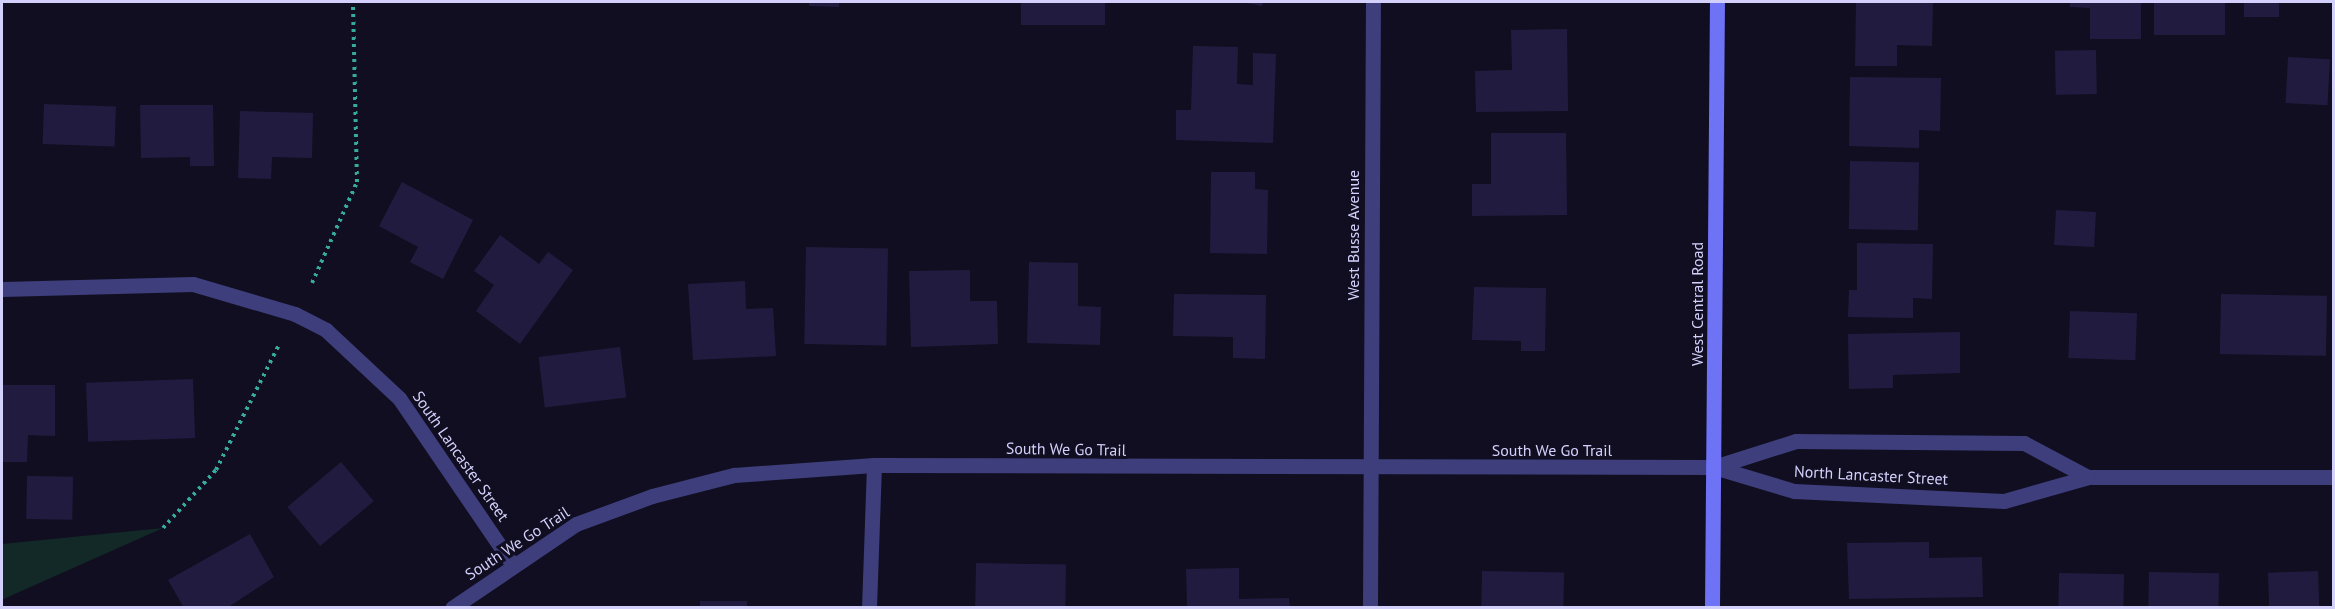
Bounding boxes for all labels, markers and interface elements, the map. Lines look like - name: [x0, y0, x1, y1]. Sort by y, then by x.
- street label: West Busse Avenue: [1343, 170, 1363, 300]
- street label: West Central Road: [1687, 242, 1707, 366]
- street label: South Lancaster Street: [409, 387, 513, 525]
- street label: South We Go Trail: [1005, 438, 1127, 460]
- street label: South We Go Trail: [1491, 440, 1613, 460]
- street label: North Lancaster Street: [1794, 461, 1948, 489]
- street label: South We Go Trail: [461, 502, 573, 584]

